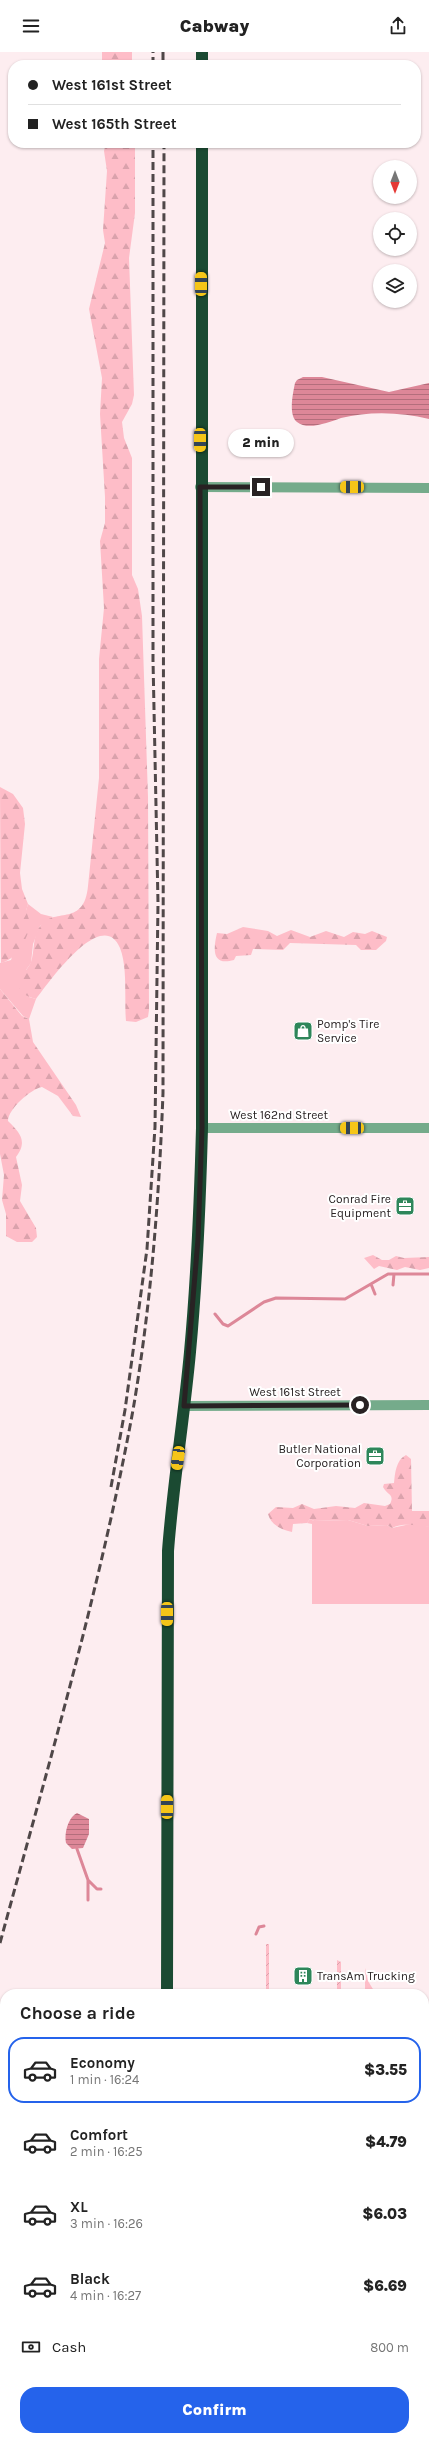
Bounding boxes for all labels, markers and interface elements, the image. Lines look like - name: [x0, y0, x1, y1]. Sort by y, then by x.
- icon: menu: [20, 15, 42, 37]
- text: Cabway: [180, 15, 249, 37]
- icon: share: [387, 15, 409, 37]
- text: West 161st Street: [52, 76, 172, 94]
- text: West 165th Street: [52, 115, 177, 133]
- north arrow: [373, 160, 417, 204]
- map controls: [373, 160, 417, 308]
- button: locate: [373, 212, 417, 256]
- button: layers: [373, 264, 417, 308]
- car: [195, 272, 207, 296]
- car: [194, 428, 206, 452]
- callout: 2 min: [228, 429, 294, 457]
- text: 2 min: [242, 435, 280, 450]
- route end: [252, 478, 270, 496]
- car: [340, 481, 364, 493]
- place label: Pomp's Tire Service: [317, 1017, 379, 1045]
- shop icon: Pomp's Tire Service: [292, 1020, 314, 1042]
- street label: West 162nd Street: [230, 1108, 329, 1122]
- car: [340, 1122, 364, 1134]
- place label: Conrad Fire Equipment: [329, 1192, 391, 1220]
- office icon: Conrad Fire Equipment: [394, 1195, 416, 1217]
- street label: West 161st Street: [249, 1385, 341, 1399]
- route start: [351, 1396, 369, 1414]
- place label: Butler National Corporation: [278, 1442, 361, 1470]
- car: [170, 1445, 186, 1471]
- office icon: Butler National Corporation: [364, 1445, 386, 1467]
- car: [161, 1602, 173, 1626]
- car: [161, 1795, 173, 1819]
- building icon: TransAm Trucking: [292, 1965, 314, 1987]
- place label: TransAm Trucking: [317, 1969, 415, 1983]
- text: Choose a ride: [20, 2002, 135, 2024]
- icon: car: [22, 2052, 58, 2088]
- text: Economy: [70, 2054, 135, 2072]
- text: $3.55: [364, 2061, 407, 2079]
- text: 1 min · 16:24: [70, 2072, 139, 2087]
- icon: car: [22, 2124, 58, 2160]
- text: Comfort: [70, 2126, 128, 2144]
- text: $4.79: [365, 2133, 407, 2151]
- text: 2 min · 16:25: [70, 2144, 143, 2159]
- icon: car: [22, 2196, 58, 2232]
- text: XL: [70, 2198, 88, 2216]
- text: $6.03: [362, 2205, 407, 2223]
- text: 3 min · 16:26: [70, 2216, 143, 2231]
- icon: car: [22, 2268, 58, 2304]
- text: Black: [70, 2270, 110, 2288]
- text: $6.69: [363, 2277, 407, 2295]
- text: 4 min · 16:27: [70, 2288, 141, 2303]
- icon: cash: [20, 2336, 42, 2358]
- text: Cash: [52, 2338, 86, 2356]
- text: 800 m: [370, 2340, 409, 2355]
- button: Confirm: [20, 2387, 409, 2433]

